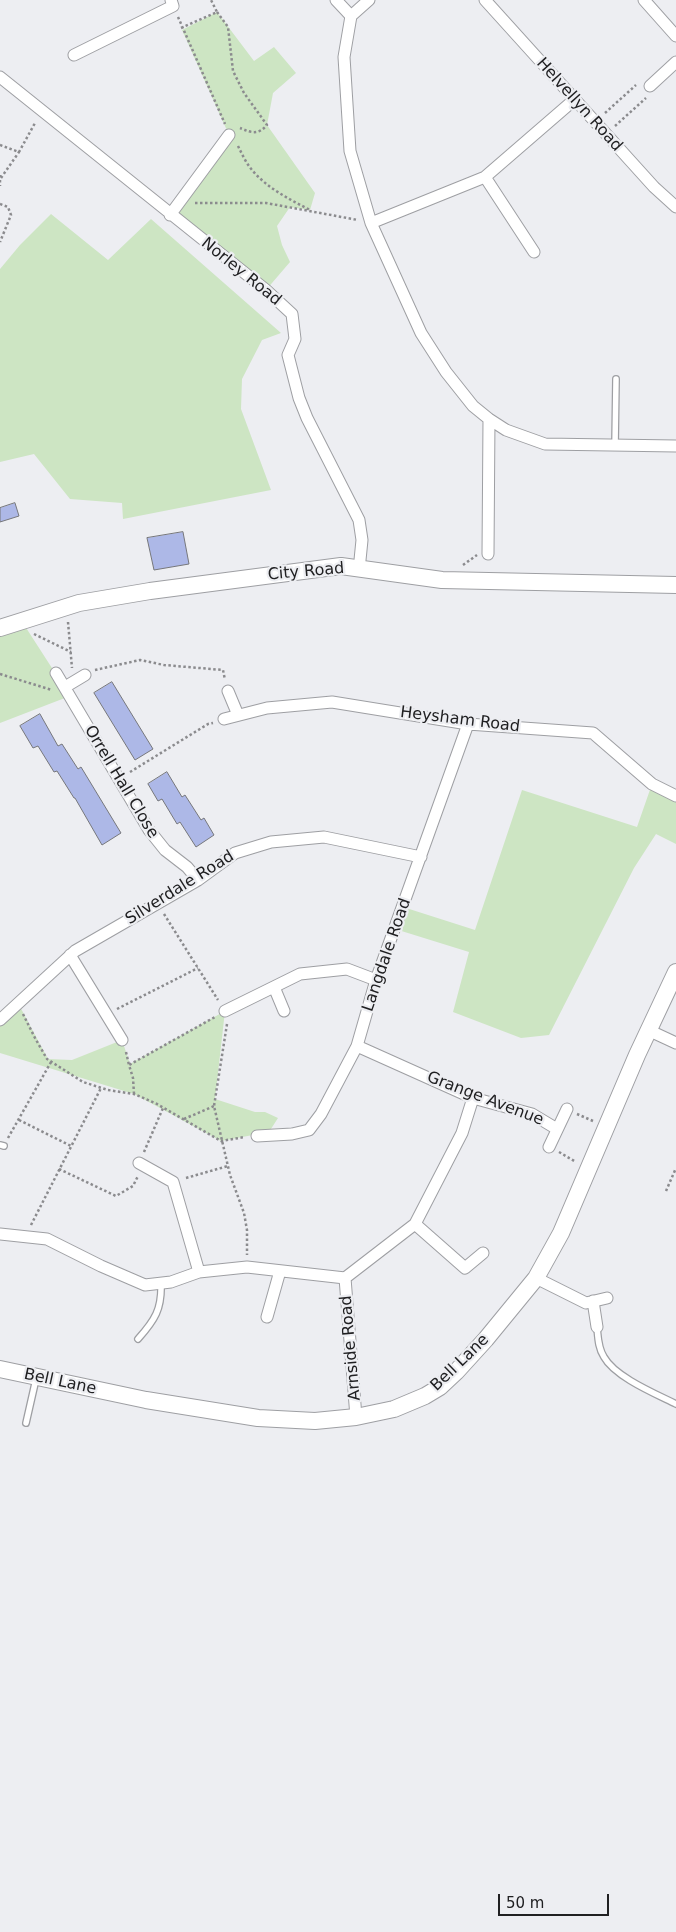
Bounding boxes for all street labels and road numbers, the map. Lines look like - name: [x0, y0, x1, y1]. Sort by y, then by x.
- street label: Helvellyn Road: [532, 54, 626, 156]
- street label: Norley Road: [197, 234, 285, 310]
- street label: City Road: [267, 559, 345, 585]
- street label: Heysham Road: [399, 703, 521, 737]
- street label: Orrell Hall Close: [80, 722, 162, 842]
- street label: Silverdale Road: [122, 847, 238, 929]
- street label: Langdale Road: [359, 896, 415, 1014]
- street label: Grange Avenue: [424, 1068, 546, 1130]
- street label: Arnside Road: [337, 1295, 365, 1401]
- street label: Bell Lane: [427, 1331, 493, 1395]
- street label: Bell Lane: [22, 1365, 98, 1399]

